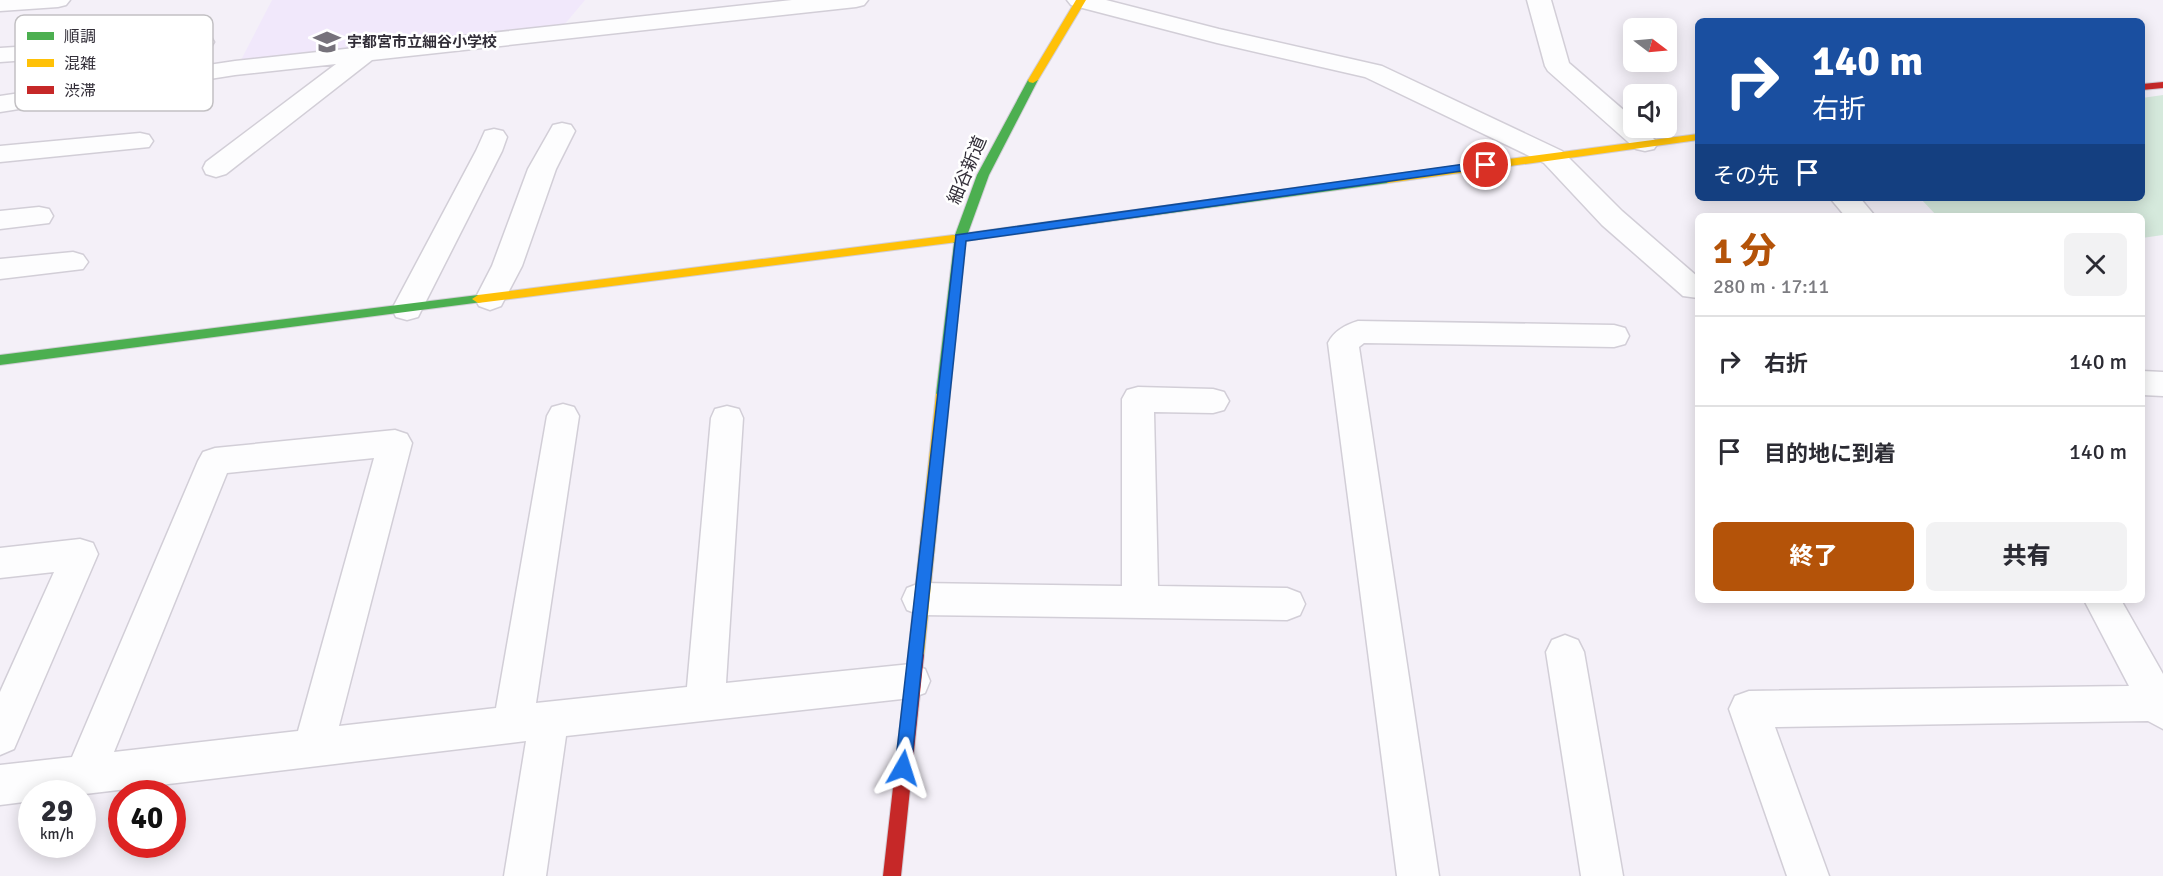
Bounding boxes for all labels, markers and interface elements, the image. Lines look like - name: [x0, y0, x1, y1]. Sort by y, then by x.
- legend: [15, 15, 213, 111]
- north arrow: [1623, 18, 1677, 72]
- map controls: [1623, 18, 1677, 138]
- text: 順調: [64, 27, 96, 47]
- school or university icon: 宇都宮市立細谷小学校: [312, 27, 342, 57]
- place label: 宇都宮市立細谷小学校: [347, 33, 497, 51]
- text: 140 m: [1812, 36, 1923, 87]
- icon: right: [1713, 42, 1791, 120]
- text: 混雑: [64, 54, 96, 74]
- text: 渋滞: [64, 81, 96, 101]
- button: sound: [1623, 84, 1677, 138]
- text: 右折: [1812, 93, 1866, 126]
- street label: 細谷新道: [943, 133, 991, 207]
- pin: [1460, 139, 1511, 190]
- icon: arrive: [1469, 148, 1502, 181]
- icon: arrive: [1791, 156, 1824, 189]
- text: その先: [1713, 162, 1779, 189]
- text: 1 分: [1713, 229, 1776, 274]
- button: close: [2064, 233, 2127, 296]
- text: 280 m · 17:11: [1713, 274, 1829, 299]
- icon: right: [1713, 345, 1746, 378]
- text: 140 m: [2069, 348, 2127, 375]
- text: 右折: [1764, 350, 1808, 377]
- icon: arrive: [1713, 435, 1746, 468]
- text: 140 m: [2069, 438, 2127, 465]
- text: 目的地に到着: [1764, 440, 1896, 467]
- button: 終了: [1713, 522, 1914, 591]
- button: 共有: [1926, 522, 2127, 591]
- position arrow: [871, 736, 935, 800]
- speed limit sign: 40: [108, 780, 186, 858]
- text: 29: [41, 793, 73, 830]
- text: km/h: [40, 825, 74, 843]

